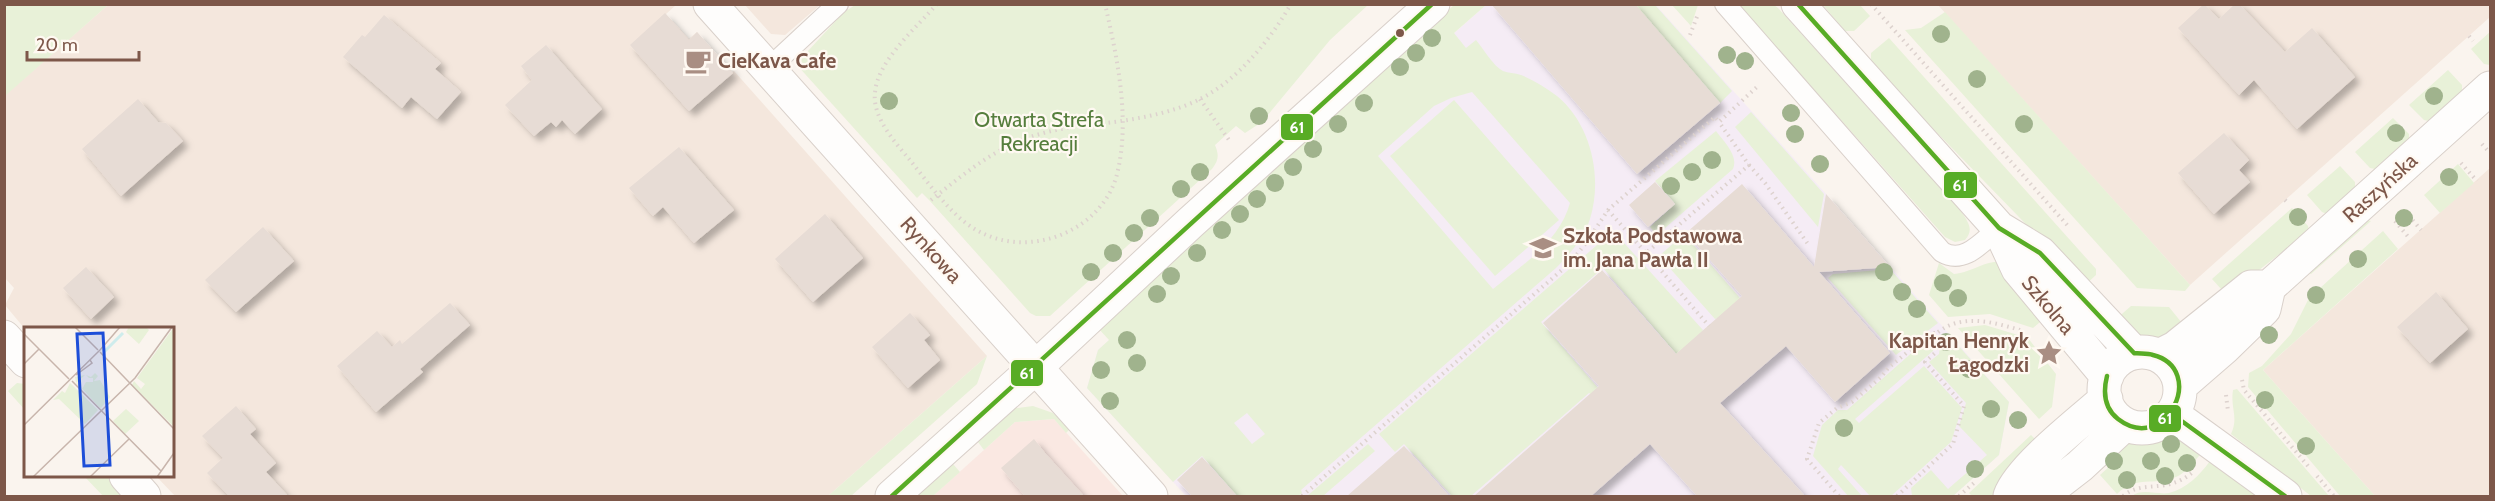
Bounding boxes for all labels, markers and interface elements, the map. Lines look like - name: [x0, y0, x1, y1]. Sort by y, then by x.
- scale bar: [27, 24, 140, 62]
- unlabelled marker: [1394, 27, 1406, 39]
- text: 20 m: [36, 34, 78, 56]
- cafe icon: CieKava Cafe: [683, 46, 713, 76]
- place label: CieKava Cafe: [718, 48, 837, 73]
- park label: Otwarta Strefa Rekreacji: [974, 107, 1104, 157]
- line badge: 61: [1280, 113, 1314, 141]
- text: 61: [1290, 118, 1304, 137]
- street label: Raszyńska: [2337, 148, 2422, 228]
- line badge: 61: [1943, 171, 1978, 199]
- text: 61: [1953, 176, 1967, 195]
- street label: Rynkowa: [895, 211, 968, 288]
- place label: Szkoła Podstawowa im. Jana Pawła II: [1563, 223, 1743, 272]
- school or university icon: Szkoła Podstawowa im. Jana Pawła II: [1528, 233, 1558, 263]
- street label: Szkolna: [2017, 270, 2080, 339]
- inset map: [24, 327, 174, 477]
- place label: Kapitan Henryk Łagodzki: [1889, 328, 2030, 377]
- place icon: Kapitan Henryk Łagodzki: [2034, 338, 2064, 368]
- line badge: 61: [1010, 359, 1044, 387]
- text: 61: [1020, 364, 1034, 383]
- line badge: 61: [2148, 404, 2182, 433]
- text: 61: [2158, 409, 2172, 428]

